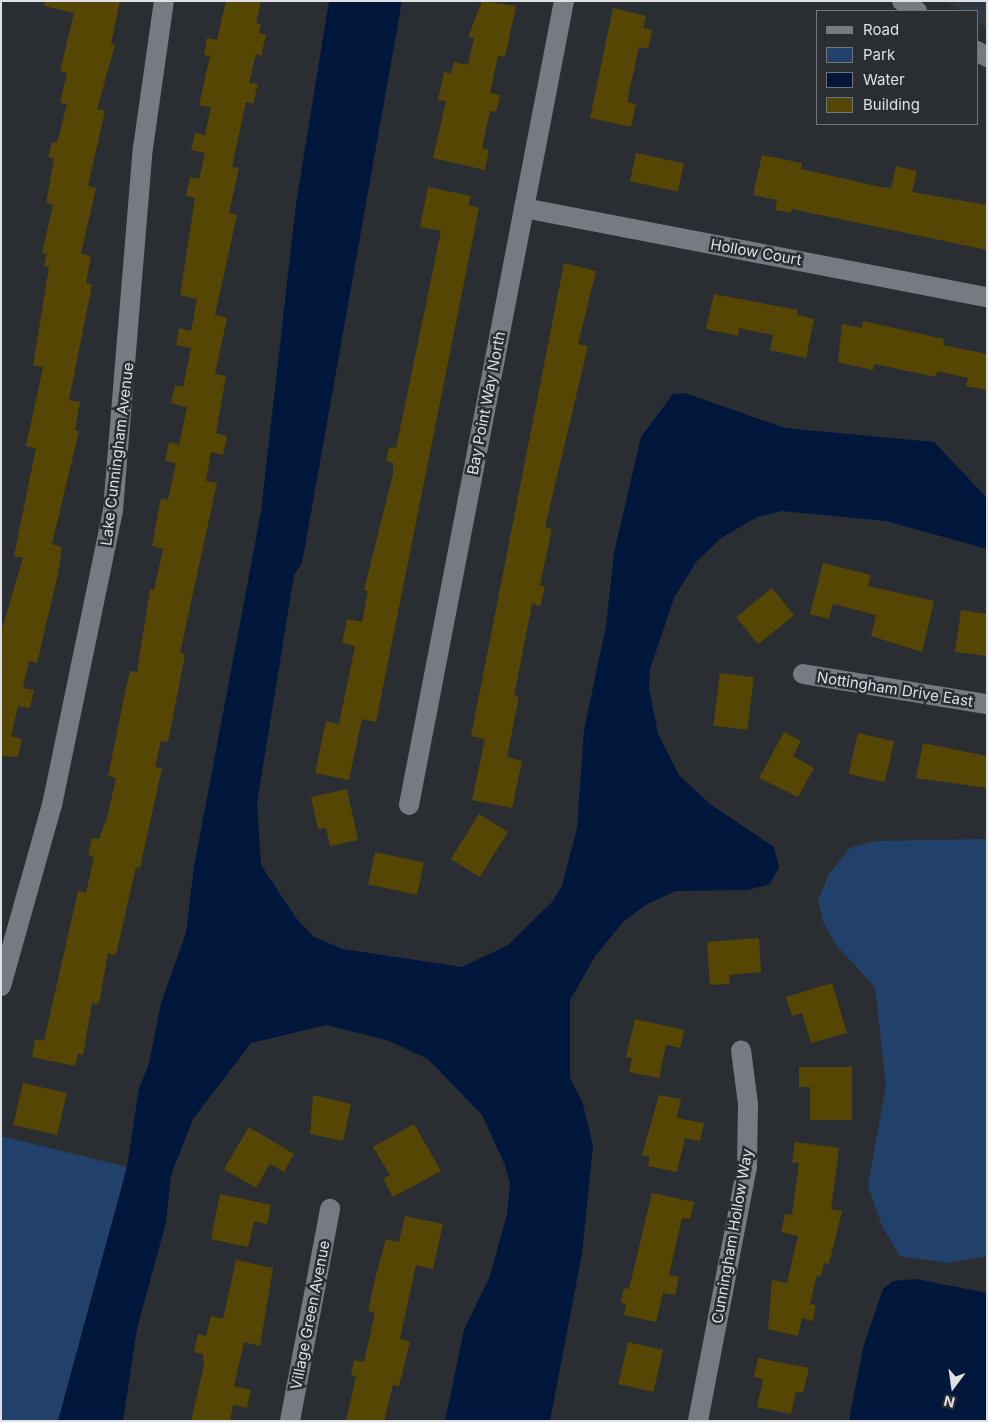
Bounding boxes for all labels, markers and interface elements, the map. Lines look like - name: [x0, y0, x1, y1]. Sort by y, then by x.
- legend: [816, 10, 978, 125]
- text: Road: [863, 20, 899, 39]
- text: Park: [863, 45, 895, 64]
- text: Water: [863, 70, 905, 89]
- text: Building: [863, 95, 920, 114]
- street label: Hollow Court: [709, 235, 803, 269]
- street label: Bay Point Way North: [463, 330, 509, 476]
- street label: Lake Cunningham Avenue: [97, 361, 137, 547]
- street label: Nottingham Drive East: [816, 668, 974, 710]
- street label: Cunningham Hollow Way: [708, 1147, 756, 1325]
- street label: Village Green Avenue: [287, 1239, 333, 1391]
- north arrow: [928, 1362, 978, 1412]
- text: N: [942, 1393, 956, 1412]

